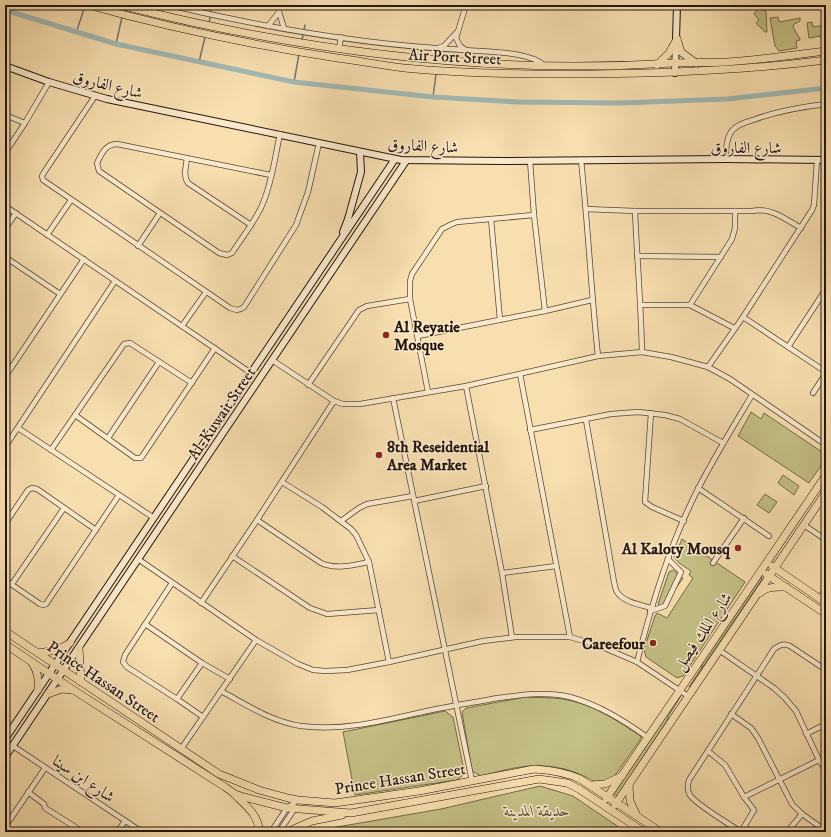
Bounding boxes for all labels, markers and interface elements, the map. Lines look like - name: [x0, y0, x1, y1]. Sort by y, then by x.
- street label: Air Port Street: [408, 45, 502, 69]
- street label: شارع الفاروق: [70, 67, 145, 106]
- street label: شارع الفاروق: [387, 134, 459, 161]
- street label: شارع الفاروق: [711, 138, 781, 161]
- place label: Al Reyatie Mosque: [393, 317, 460, 356]
- marker: Al Reyatie Mosque: [381, 330, 391, 340]
- street label: Al-Kuwait Street: [183, 363, 260, 464]
- place label: 8th Reseidential Area Market: [386, 437, 490, 475]
- marker: 8th Reseidential Area Market: [374, 450, 384, 460]
- place label: Al Kaloty Mousq: [621, 539, 731, 560]
- marker: Al Kaloty Mousq: [733, 543, 743, 553]
- street label: شارع الملك فيصل: [669, 588, 739, 676]
- place label: Careefour: [582, 634, 646, 654]
- street label: Prince Hassan Street: [43, 637, 164, 727]
- marker: Careefour: [648, 638, 658, 648]
- street label: شارع ابن سينا: [47, 751, 118, 809]
- street label: Prince Hassan Street: [333, 759, 467, 799]
- park label: حديقة المدينة: [502, 801, 570, 821]

